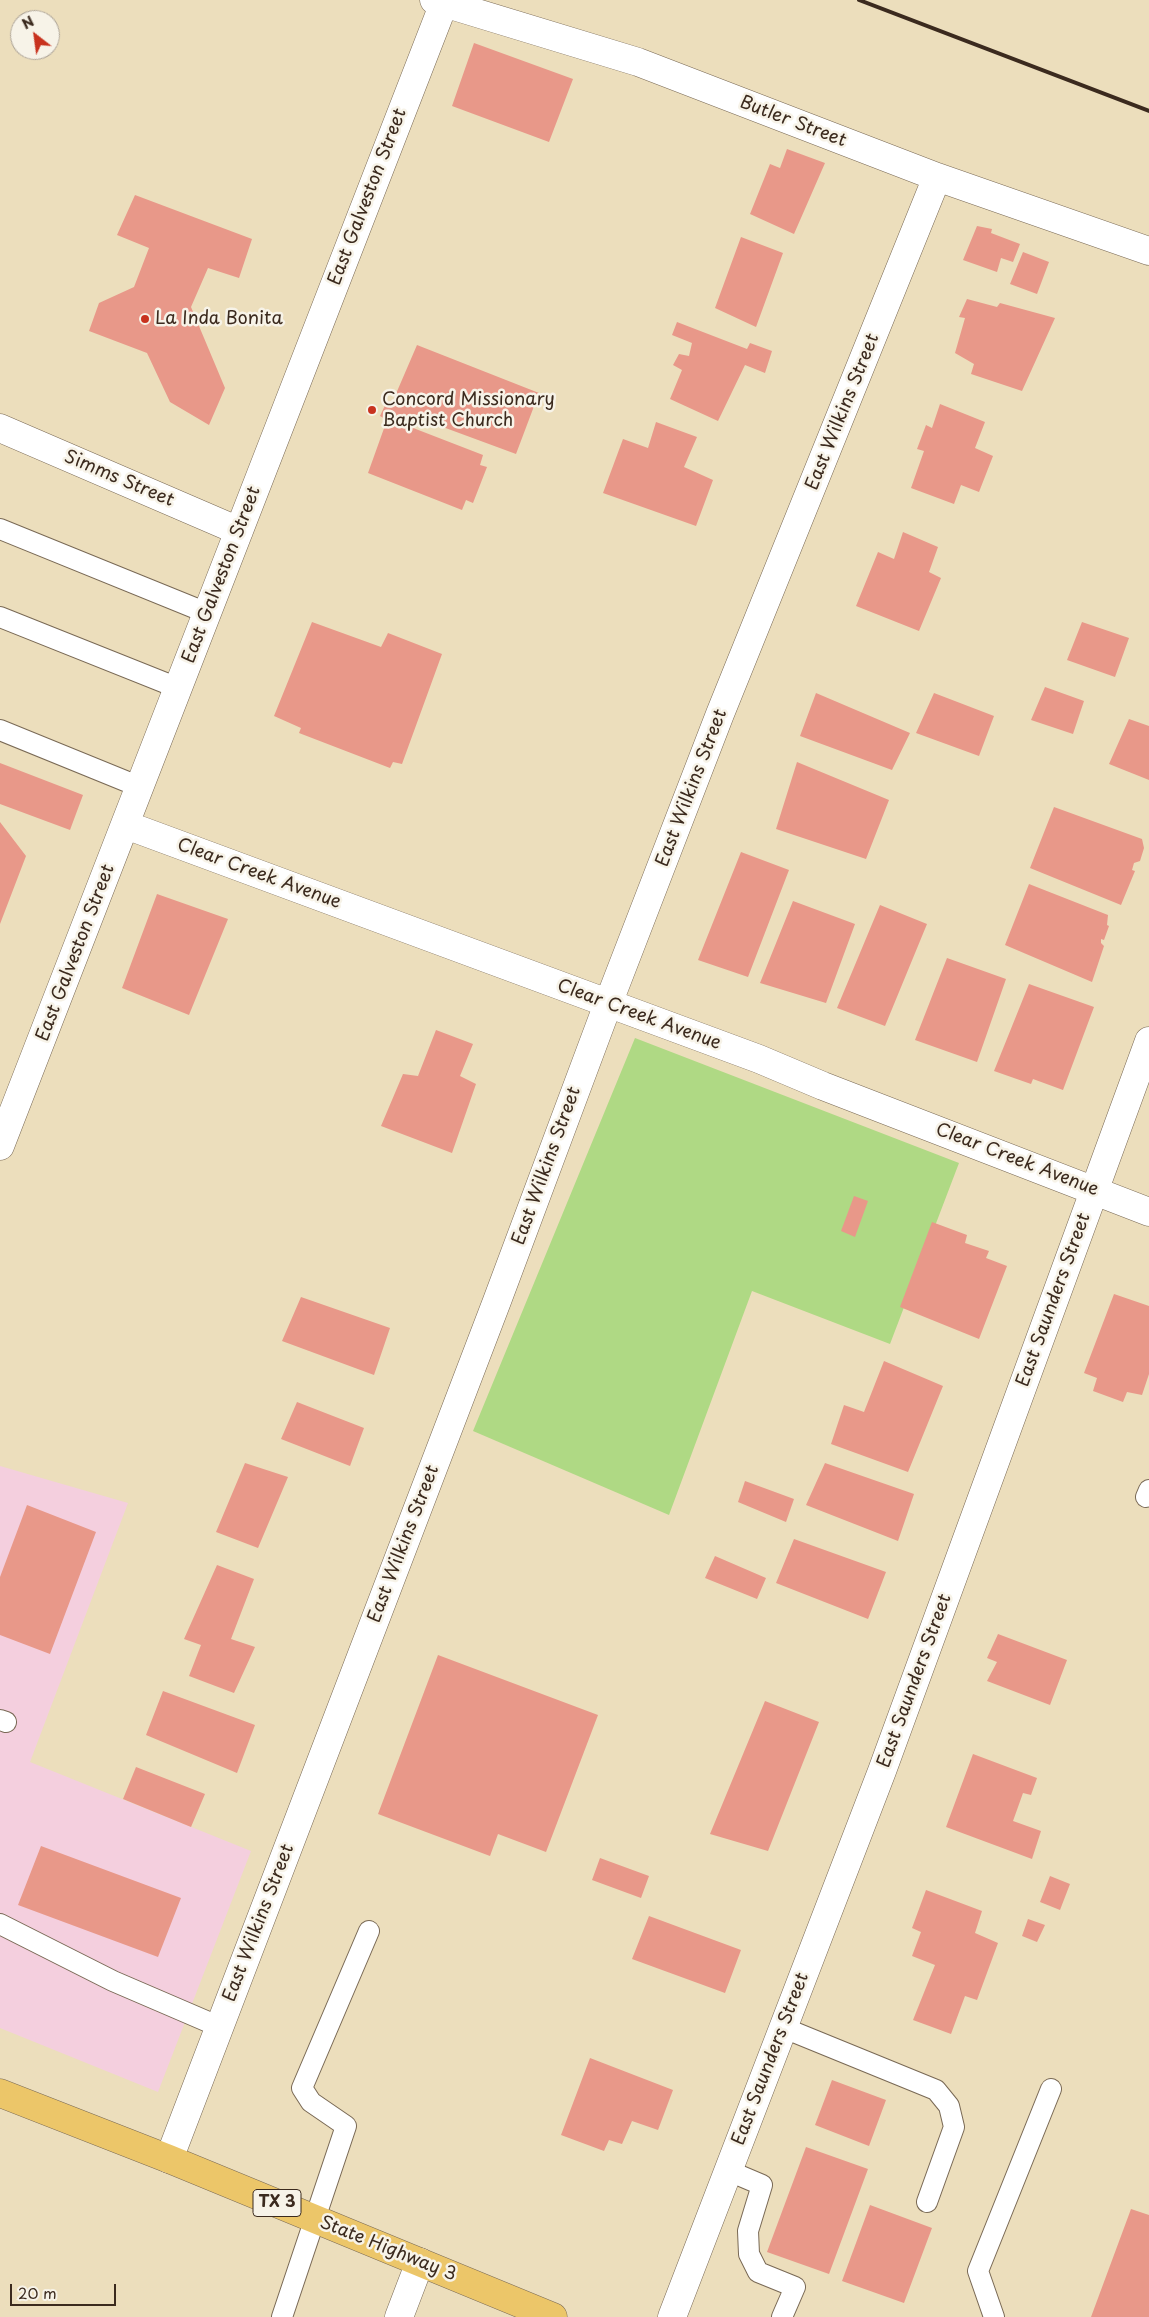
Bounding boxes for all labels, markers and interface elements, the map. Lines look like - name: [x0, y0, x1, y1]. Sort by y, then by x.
- north arrow: [10, 10, 60, 60]
- text: N: [18, 11, 38, 34]
- street label: Butler Street: [737, 92, 849, 152]
- street label: East Galveston Street: [324, 106, 412, 288]
- place label: La Inda Bonita: [155, 308, 283, 330]
- marker: La Inda Bonita: [139, 313, 151, 325]
- street label: East Wilkins Street: [802, 331, 884, 493]
- place label: Concord Missionary Baptist Church: [382, 389, 555, 432]
- marker: Concord Missionary Baptist Church: [366, 404, 378, 416]
- street label: Simms Street: [61, 446, 177, 512]
- street label: East Galveston Street: [178, 484, 266, 666]
- street label: East Wilkins Street: [652, 706, 732, 870]
- street label: Clear Creek Avenue: [174, 834, 344, 914]
- street label: East Galveston Street: [32, 862, 120, 1044]
- street label: Clear Creek Avenue: [554, 975, 724, 1055]
- street label: East Wilkins Street: [508, 1084, 586, 1248]
- street label: Clear Creek Avenue: [932, 1119, 1102, 1201]
- street label: East Saunders Street: [1013, 1210, 1095, 1390]
- street label: East Wilkins Street: [364, 1462, 444, 1626]
- street label: East Saunders Street: [874, 1591, 956, 1771]
- street label: East Wilkins Street: [219, 1841, 299, 2005]
- street label: East Saunders Street: [728, 1970, 814, 2148]
- road number: TX 3: [253, 2190, 301, 2216]
- street label: State Highway 3: [317, 2212, 459, 2286]
- scale bar: [12, 2274, 119, 2306]
- text: 20 m: [18, 2281, 57, 2304]

